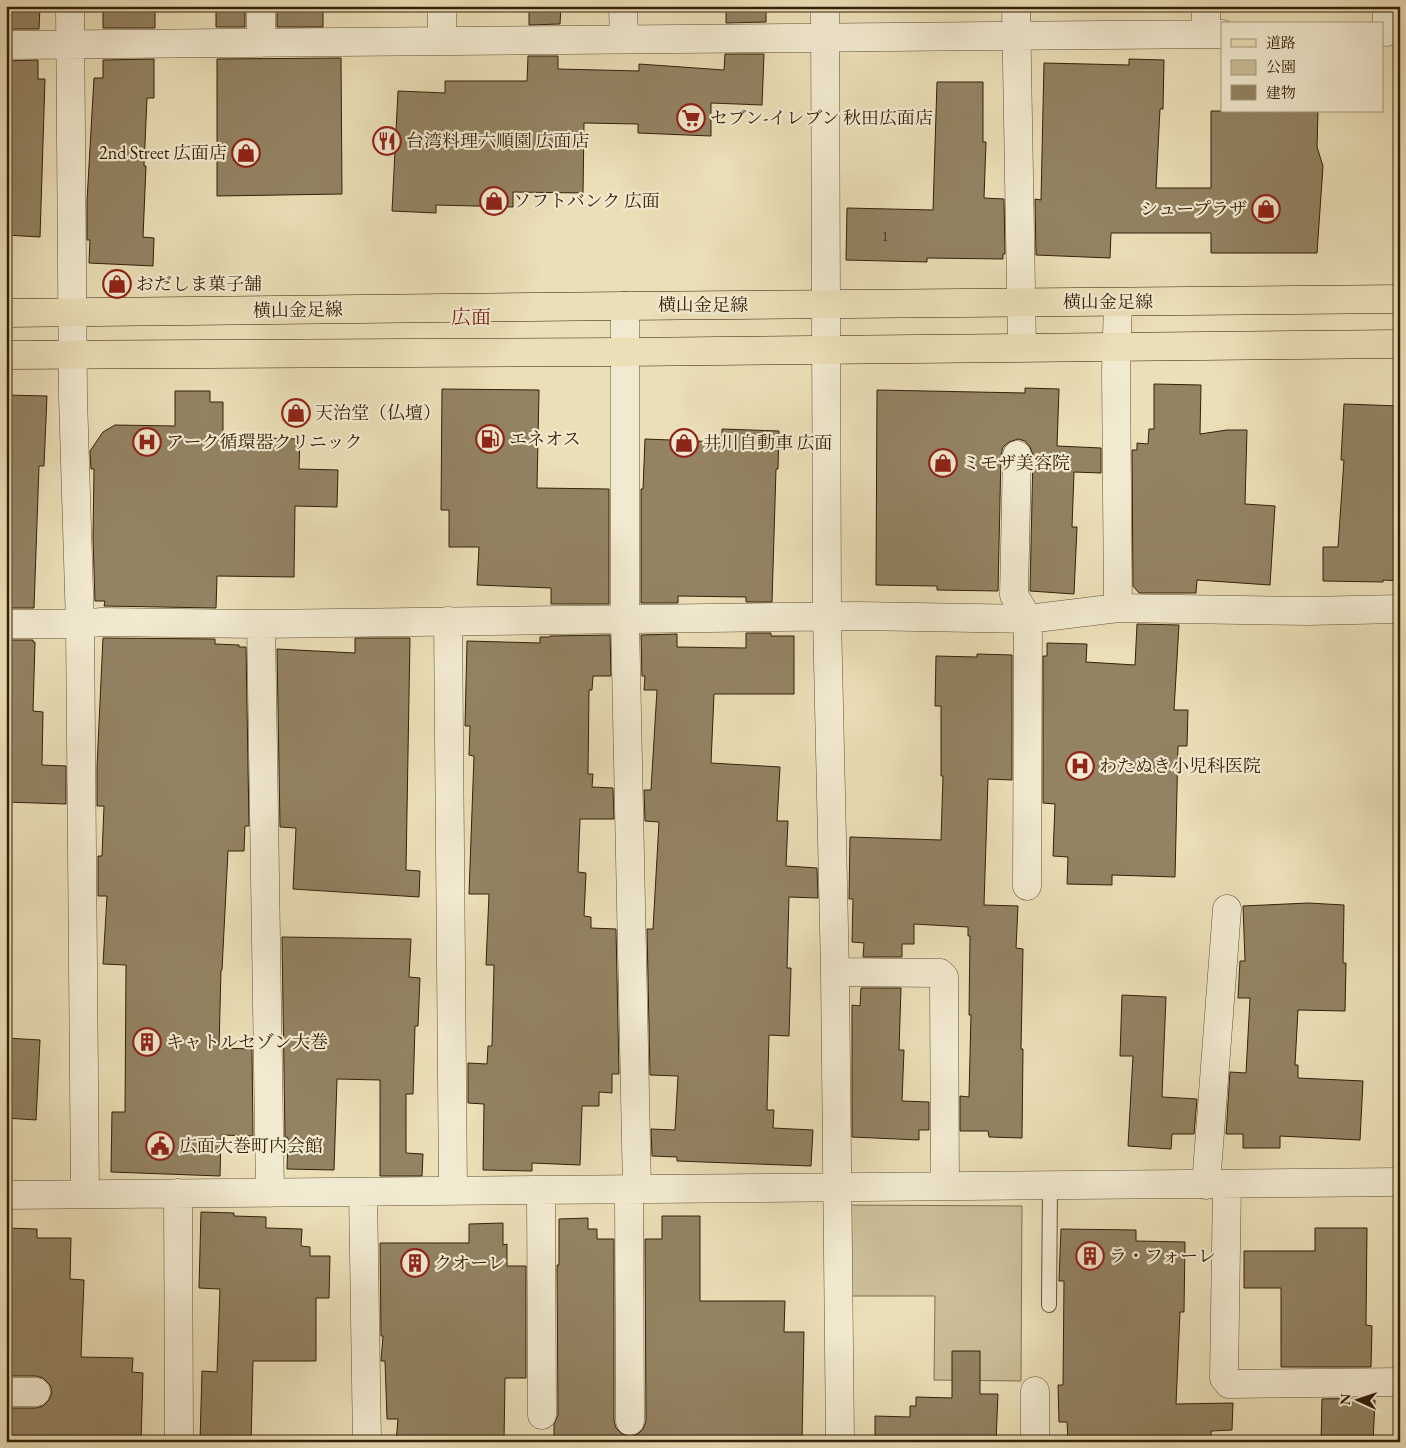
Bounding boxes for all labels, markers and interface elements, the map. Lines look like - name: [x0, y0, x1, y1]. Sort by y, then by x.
- legend: [1221, 22, 1384, 112]
- text: 道路: [1266, 33, 1296, 52]
- text: 公園: [1266, 57, 1296, 76]
- text: 建物: [1266, 83, 1296, 102]
- supermarket icon: セブン-イレブン 秋田広面店: [676, 103, 706, 133]
- place label: セブン-イレブン 秋田広面店: [710, 106, 933, 129]
- restaurant icon: 台湾料理六順園 広面店: [372, 126, 402, 156]
- place label: 台湾料理六順園 広面店: [406, 129, 590, 152]
- shop icon: 2nd Street 広面店: [231, 138, 261, 168]
- place label: 2nd Street 広面店: [99, 141, 227, 164]
- shop icon: ソフトバンク 広面: [479, 186, 509, 216]
- place label: ソフトバンク 広面: [513, 189, 660, 212]
- shop icon: シュープラザ: [1251, 194, 1281, 224]
- place label: シュープラザ: [1140, 197, 1247, 220]
- house number: 1: [881, 226, 889, 245]
- shop icon: おだしま菓子舗: [102, 269, 132, 299]
- place label: おだしま菓子舗: [136, 272, 262, 295]
- street label: 横山金足線: [1063, 290, 1153, 313]
- street label: 横山金足線: [658, 293, 748, 316]
- street label: 横山金足線: [253, 297, 343, 322]
- district label: 広面: [451, 304, 491, 330]
- shop icon: 天治堂（仏壇）: [281, 398, 311, 428]
- place label: 天治堂（仏壇）: [315, 401, 441, 424]
- fuel station icon: エネオス: [475, 424, 505, 454]
- hospital icon: アーク循環器クリニック: [132, 427, 162, 457]
- place label: エネオス: [509, 427, 581, 450]
- shop icon: 井川自動車 広面: [669, 428, 699, 458]
- place label: アーク循環器クリニック: [166, 430, 362, 453]
- place label: 井川自動車 広面: [703, 431, 833, 454]
- shop icon: ミモザ美容院: [928, 448, 958, 478]
- place label: ミモザ美容院: [962, 451, 1070, 474]
- hospital icon: わたぬき小児科医院: [1065, 751, 1095, 781]
- place label: わたぬき小児科医院: [1099, 754, 1261, 777]
- building icon: キャトルセゾン大巻: [132, 1027, 162, 1057]
- place label: キャトルセゾン大巻: [166, 1030, 328, 1053]
- public building icon: 広面大巻町内会館: [145, 1131, 175, 1161]
- place label: 広面大巻町内会館: [179, 1134, 323, 1157]
- building icon: ラ・フォーレ: [1075, 1241, 1105, 1271]
- place label: ラ・フォーレ: [1109, 1244, 1216, 1267]
- building icon: クオーレ: [400, 1248, 430, 1278]
- place label: クオーレ: [434, 1251, 506, 1274]
- north arrow: [1334, 1376, 1384, 1426]
- text: N: [1336, 1393, 1354, 1405]

